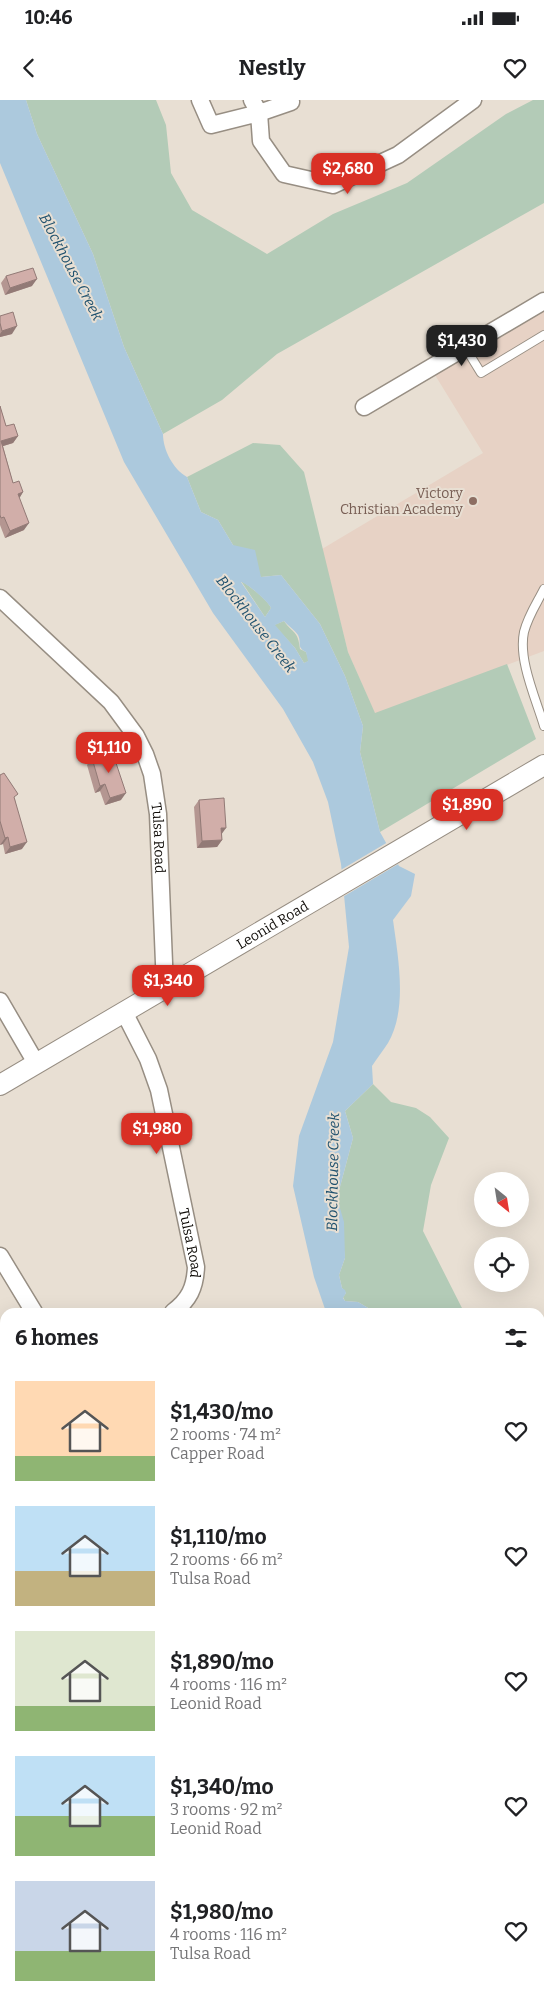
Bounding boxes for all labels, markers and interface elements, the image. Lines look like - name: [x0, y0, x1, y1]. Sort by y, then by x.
- text: 10:46: [25, 6, 73, 29]
- icon: back: [15, 54, 43, 82]
- text: Nestly: [238, 54, 306, 81]
- icon: heart: [501, 54, 529, 82]
- pin: $2,680: [307, 152, 389, 195]
- text: $2,680: [322, 159, 374, 178]
- water label: Blockhouse Creek: [35, 210, 107, 324]
- pin: $1,430: [421, 324, 503, 367]
- text: $1,430: [437, 331, 487, 350]
- place label: Victory Christian Academy: [340, 485, 464, 518]
- marker: Victory Christian Academy: [467, 495, 479, 507]
- water label: Blockhouse Creek: [212, 572, 300, 677]
- pin: $1,110: [68, 732, 150, 774]
- text: $1,110: [87, 738, 131, 757]
- pin: $1,890: [426, 788, 508, 831]
- text: $1,890: [442, 795, 492, 814]
- street label: Tulsa Road: [148, 801, 169, 874]
- street label: Leonid Road: [233, 897, 311, 953]
- pin: $1,340: [127, 964, 209, 1007]
- text: $1,340: [143, 971, 193, 990]
- pin: $1,980: [116, 1112, 198, 1155]
- water label: Blockhouse Creek: [323, 1112, 343, 1231]
- text: $1,980: [132, 1119, 182, 1138]
- north arrow: [474, 1172, 529, 1228]
- map controls: [474, 1172, 529, 1292]
- street label: Tulsa Road: [175, 1207, 205, 1279]
- button: locate: [474, 1237, 529, 1292]
- icon: filters: [502, 1324, 530, 1352]
- text: 6 homes: [15, 1325, 99, 1351]
- text: $1,430/mo: [170, 1399, 273, 1425]
- icon: home: [55, 1401, 115, 1461]
- icon: heart: [502, 1417, 530, 1445]
- text: 2 rooms · 74 m²: [170, 1425, 281, 1444]
- text: Capper Road: [170, 1444, 264, 1463]
- text: $1,110/mo: [170, 1524, 267, 1550]
- icon: home: [55, 1526, 115, 1586]
- icon: heart: [502, 1542, 530, 1570]
- text: 2 rooms · 66 m²: [170, 1550, 283, 1569]
- text: Tulsa Road: [170, 1569, 251, 1588]
- text: $1,890/mo: [170, 1649, 274, 1675]
- icon: home: [55, 1651, 115, 1711]
- icon: heart: [502, 1667, 530, 1695]
- text: 4 rooms · 116 m²: [170, 1675, 287, 1694]
- text: Leonid Road: [170, 1694, 262, 1713]
- text: $1,340/mo: [170, 1774, 274, 1800]
- icon: home: [55, 1776, 115, 1836]
- icon: heart: [502, 1792, 530, 1820]
- text: 3 rooms · 92 m²: [170, 1800, 282, 1819]
- text: Leonid Road: [170, 1819, 262, 1838]
- text: $1,980/mo: [170, 1899, 273, 1925]
- icon: home: [55, 1901, 115, 1961]
- icon: heart: [502, 1917, 530, 1945]
- text: 4 rooms · 116 m²: [170, 1925, 287, 1944]
- text: Tulsa Road: [170, 1944, 251, 1963]

